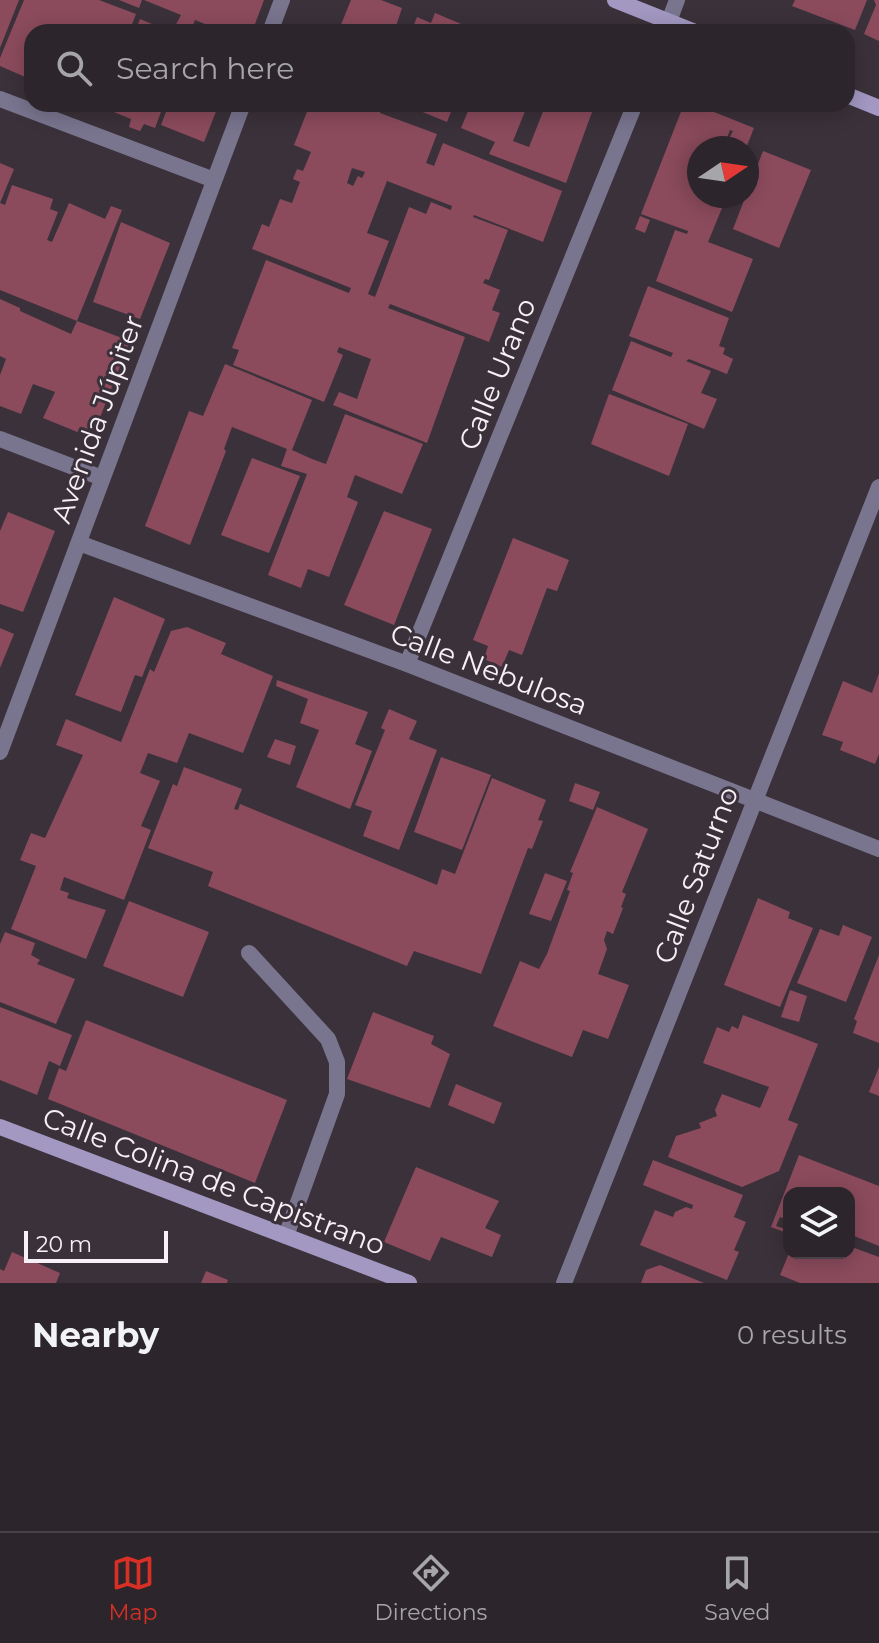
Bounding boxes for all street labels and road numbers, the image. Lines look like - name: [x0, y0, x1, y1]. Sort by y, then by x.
- street label: Calle Urano: [451, 293, 543, 455]
- street label: Avenida Júpiter: [44, 311, 150, 527]
- street label: Calle Nebulosa: [386, 616, 592, 722]
- street label: Calle Saturno: [647, 782, 745, 968]
- street label: Calle Colina de Capistrano: [38, 1100, 390, 1262]

